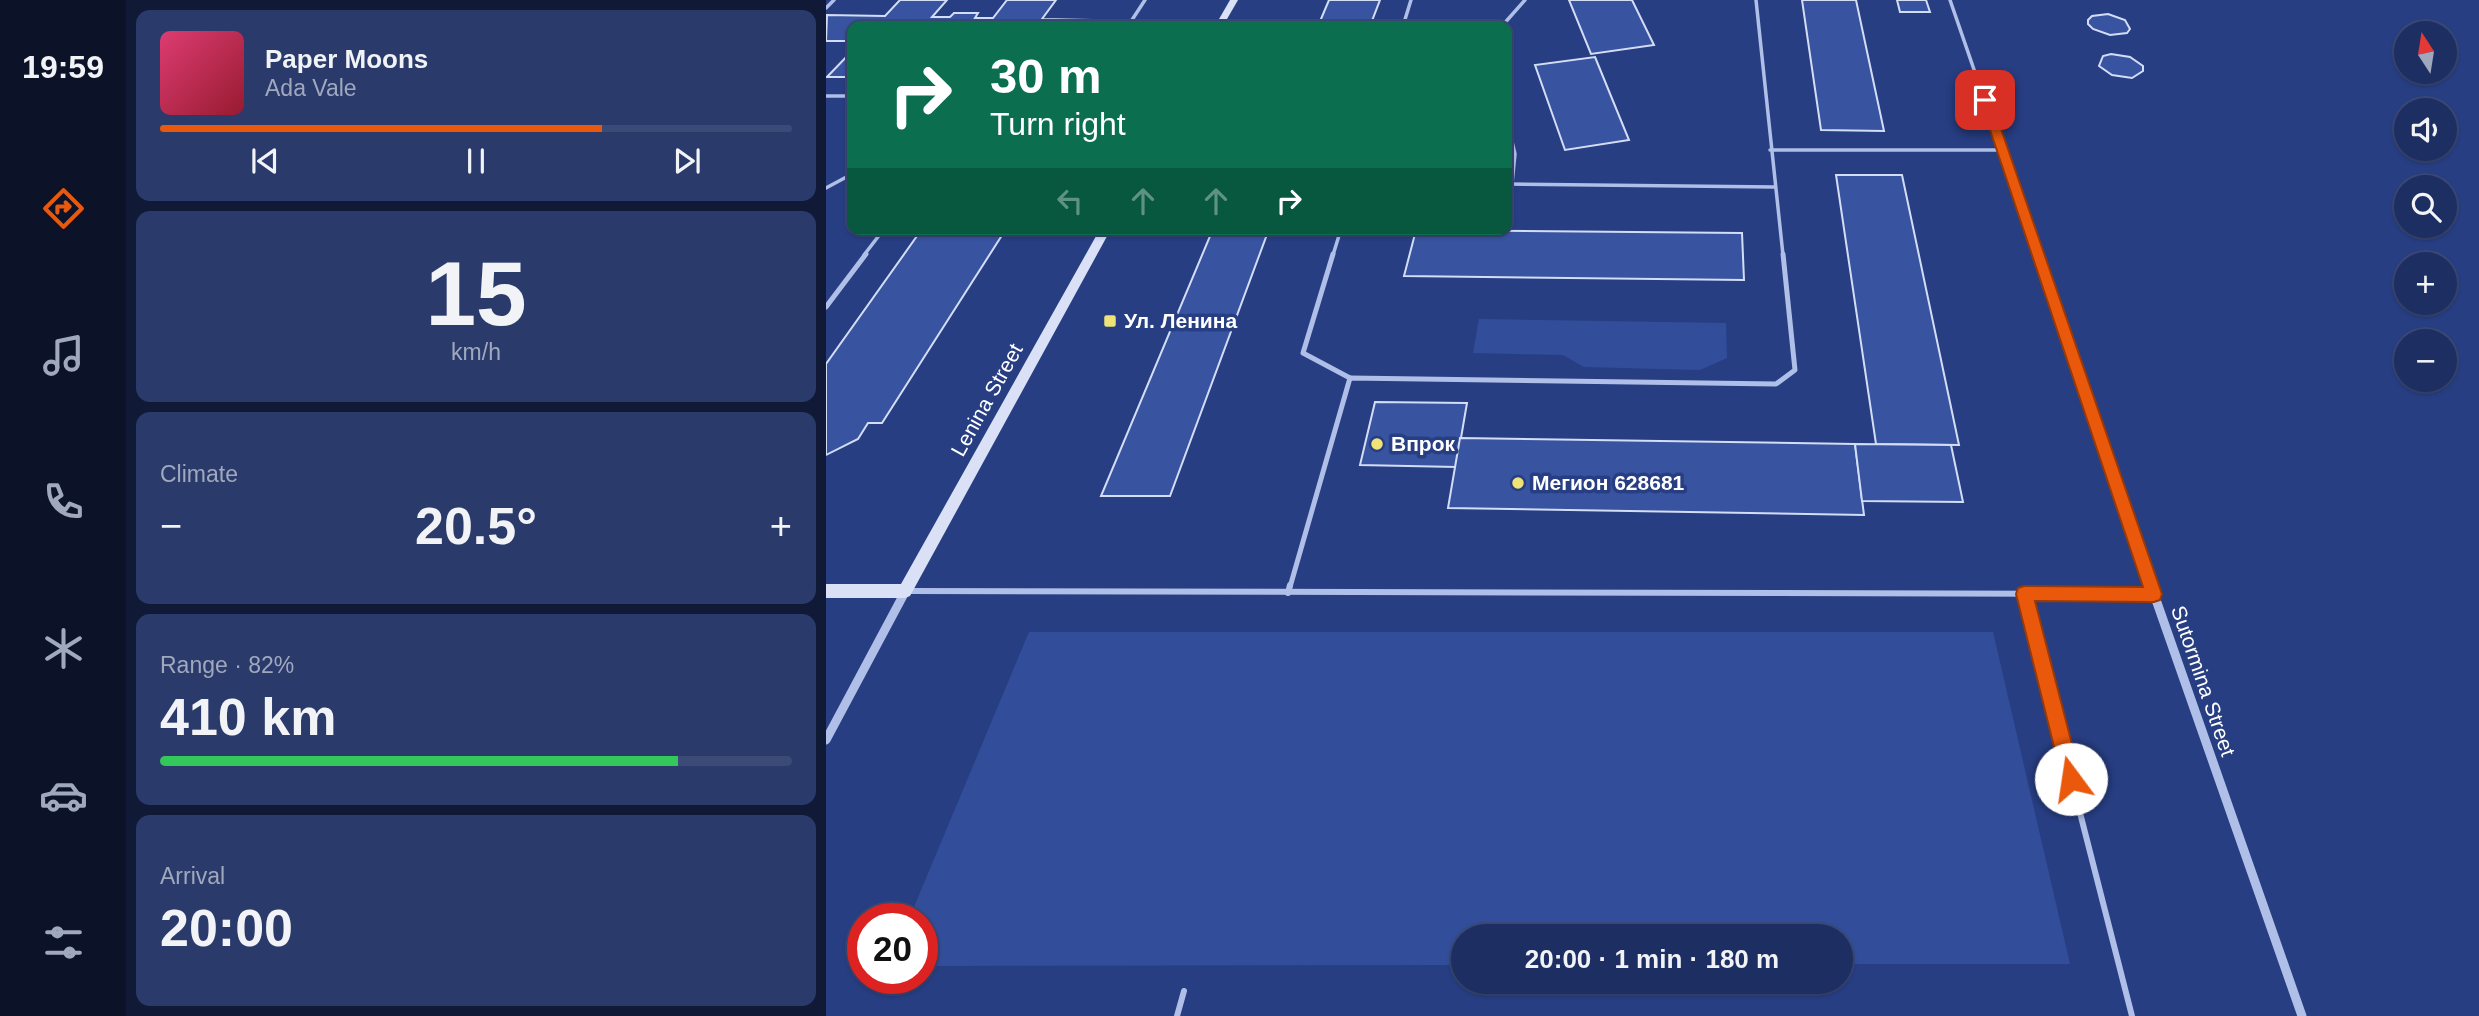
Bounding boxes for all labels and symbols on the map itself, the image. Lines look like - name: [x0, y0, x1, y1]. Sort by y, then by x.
- north arrow: [2394, 21, 2457, 84]
- pin: [1955, 70, 2015, 130]
- place label: Ул. Ленина: [1124, 309, 1237, 332]
- marker: Ул. Ленина: [1102, 313, 1118, 329]
- street label: Lenina Street: [946, 339, 1027, 460]
- place label: Впрок: [1391, 432, 1456, 455]
- marker: Впрок: [1369, 436, 1385, 452]
- place label: Мегион 628681: [1532, 471, 1685, 494]
- marker: Мегион 628681: [1510, 475, 1526, 491]
- street label: Sutormina Street: [2167, 603, 2240, 759]
- position arrow: [2034, 742, 2108, 816]
- speed limit sign: 20: [847, 903, 938, 994]

